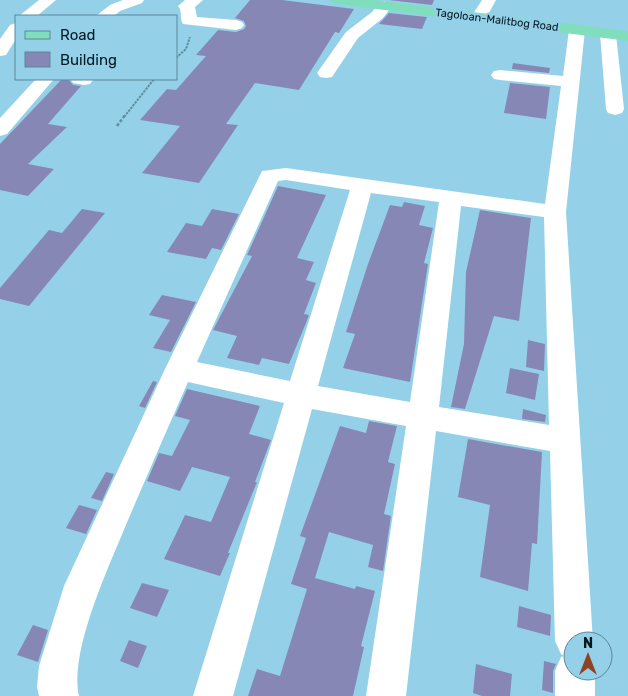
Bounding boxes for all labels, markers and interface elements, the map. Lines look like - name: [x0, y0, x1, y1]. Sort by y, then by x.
- street label: Tagoloan-Malitbog Road: [435, 6, 559, 34]
- legend: [15, 15, 178, 80]
- text: Road: [60, 26, 96, 44]
- text: Building: [60, 51, 117, 69]
- north arrow: [563, 631, 613, 681]
- text: N: [583, 635, 593, 652]

